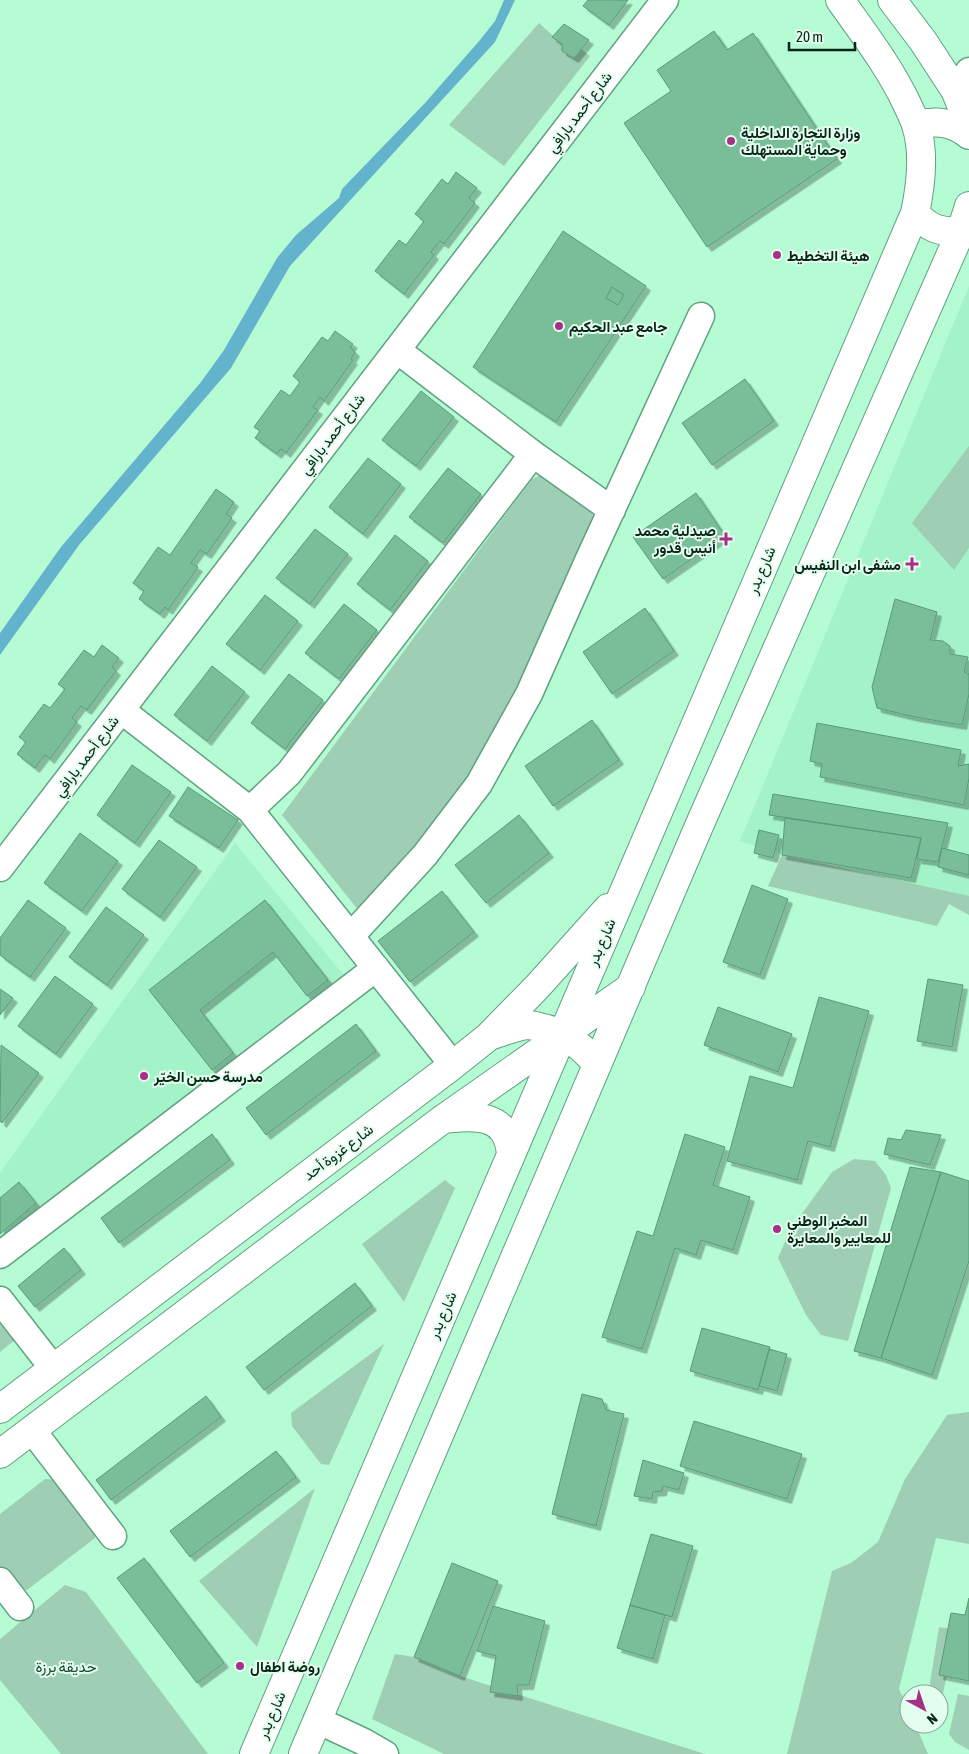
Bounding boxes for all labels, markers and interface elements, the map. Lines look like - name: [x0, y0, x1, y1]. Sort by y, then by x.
- scale bar: [789, 20, 855, 52]
- text: 20 m: [796, 28, 823, 45]
- street label: شارع أحمد بارافي: [543, 68, 619, 159]
- place label: وزارة التجارة الداخلية وحماية المستهلك: [741, 124, 860, 159]
- marker: وزارة التجارة الداخلية وحماية المستهلك: [725, 135, 737, 147]
- place label: هيئة التخطيط: [787, 247, 870, 265]
- marker: هيئة التخطيط: [771, 249, 783, 261]
- place label: جامع عبد الحكيم: [569, 318, 667, 337]
- marker: جامع عبد الحكيم: [553, 320, 565, 332]
- street label: شارع أحمد بارافي: [296, 390, 372, 481]
- place label: صيدلية محمد أنيس قدور: [635, 522, 716, 557]
- marker: صيدلية محمد أنيس قدور: [720, 533, 732, 545]
- street label: شارع بدر: [743, 544, 781, 598]
- place label: مشفى ابن النفيس: [794, 556, 901, 574]
- marker: مشفى ابن النفيس: [905, 557, 919, 571]
- street label: شارع أحمد بارافي: [50, 712, 126, 803]
- street label: شارع بدر: [583, 916, 621, 970]
- place label: مدرسة حسن الخيّر: [153, 1068, 263, 1086]
- marker: مدرسة حسن الخيّر: [138, 1070, 150, 1082]
- street label: شارع غزوة أحد: [300, 1120, 378, 1186]
- place label: المخبر الوطني للمعايير والمعايرة: [787, 1212, 891, 1247]
- marker: المخبر الوطني للمعايير والمعايرة: [771, 1223, 783, 1235]
- street label: شارع بدر: [424, 1289, 462, 1343]
- park label: حديقة برزة: [36, 1658, 96, 1676]
- place label: روضة اطفال: [250, 1658, 320, 1676]
- marker: روضة اطفال: [234, 1660, 246, 1672]
- north arrow: [899, 1684, 949, 1734]
- street label: شارع بدر: [253, 1689, 291, 1743]
- text: N: [924, 1710, 941, 1728]

